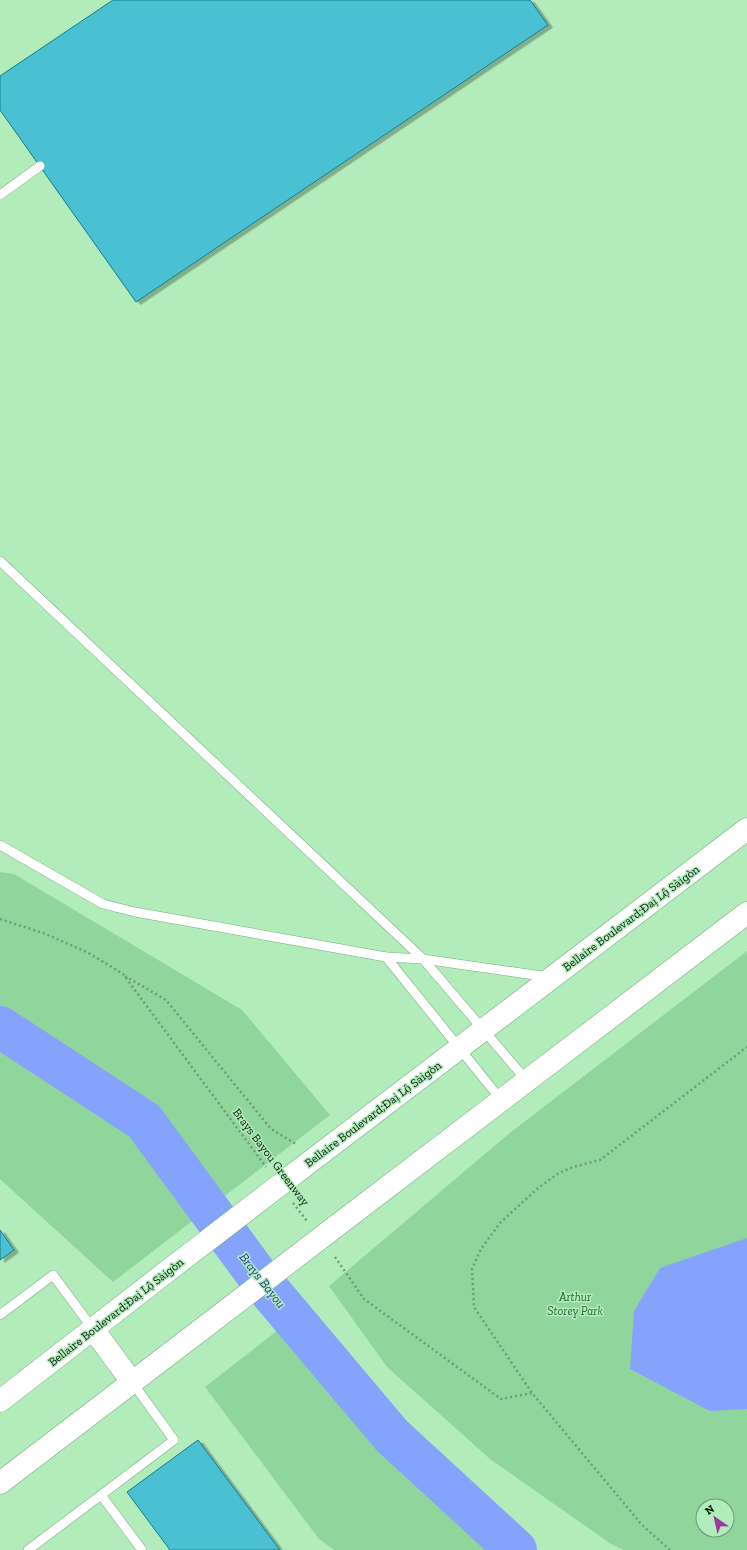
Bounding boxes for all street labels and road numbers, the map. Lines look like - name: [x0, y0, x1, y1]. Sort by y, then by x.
- street label: Bellaire Boulevard;Đại Lộ Sàigòn: [560, 862, 702, 974]
- street label: Bellaire Boulevard;Đại Lộ Sàigòn: [302, 1058, 444, 1170]
- street label: Brays Bayou Greenway: [230, 1106, 313, 1209]
- street label: Bellaire Boulevard;Đại Lộ Sàigòn: [46, 1255, 186, 1369]

